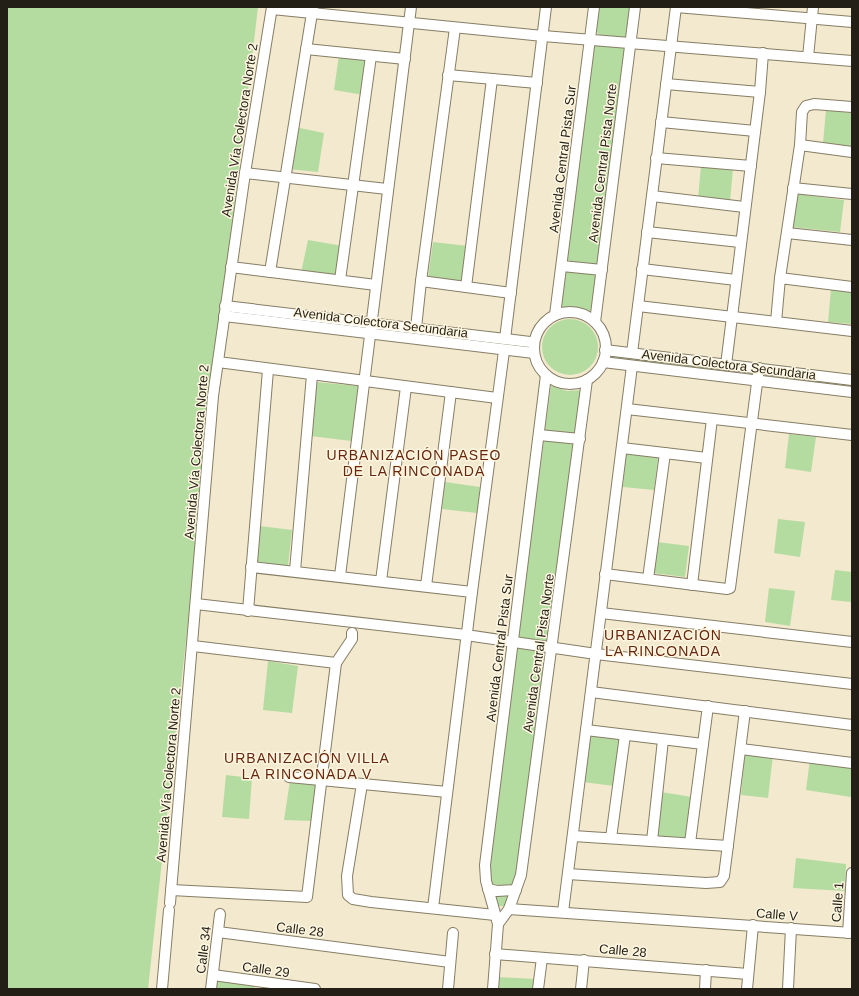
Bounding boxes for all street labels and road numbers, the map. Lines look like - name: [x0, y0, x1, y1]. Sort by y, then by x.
- street label: Avenida Vía Colectora Norte 2: [218, 42, 261, 218]
- street label: Avenida Central Pista Norte: [585, 83, 620, 243]
- street label: Avenida Central Pista Sur: [546, 84, 579, 234]
- street label: Avenida Colectora Secundaria: [293, 304, 470, 341]
- street label: Avenida Colectora Secundaria: [641, 346, 818, 383]
- street label: Avenida Vía Colectora Norte 2: [181, 364, 212, 540]
- street label: Avenida Central Pista Sur: [483, 573, 516, 723]
- street label: Avenida Central Pista Norte: [520, 573, 557, 733]
- street label: Avenida Vía Colectora Norte 2: [153, 687, 184, 863]
- street label: Calle 1: [829, 881, 846, 923]
- street label: Calle V: [755, 905, 799, 924]
- street label: Calle 28: [275, 919, 325, 940]
- street label: Calle 34: [193, 925, 214, 975]
- street label: Calle 28: [599, 941, 647, 960]
- street label: Calle 29: [241, 959, 291, 980]

